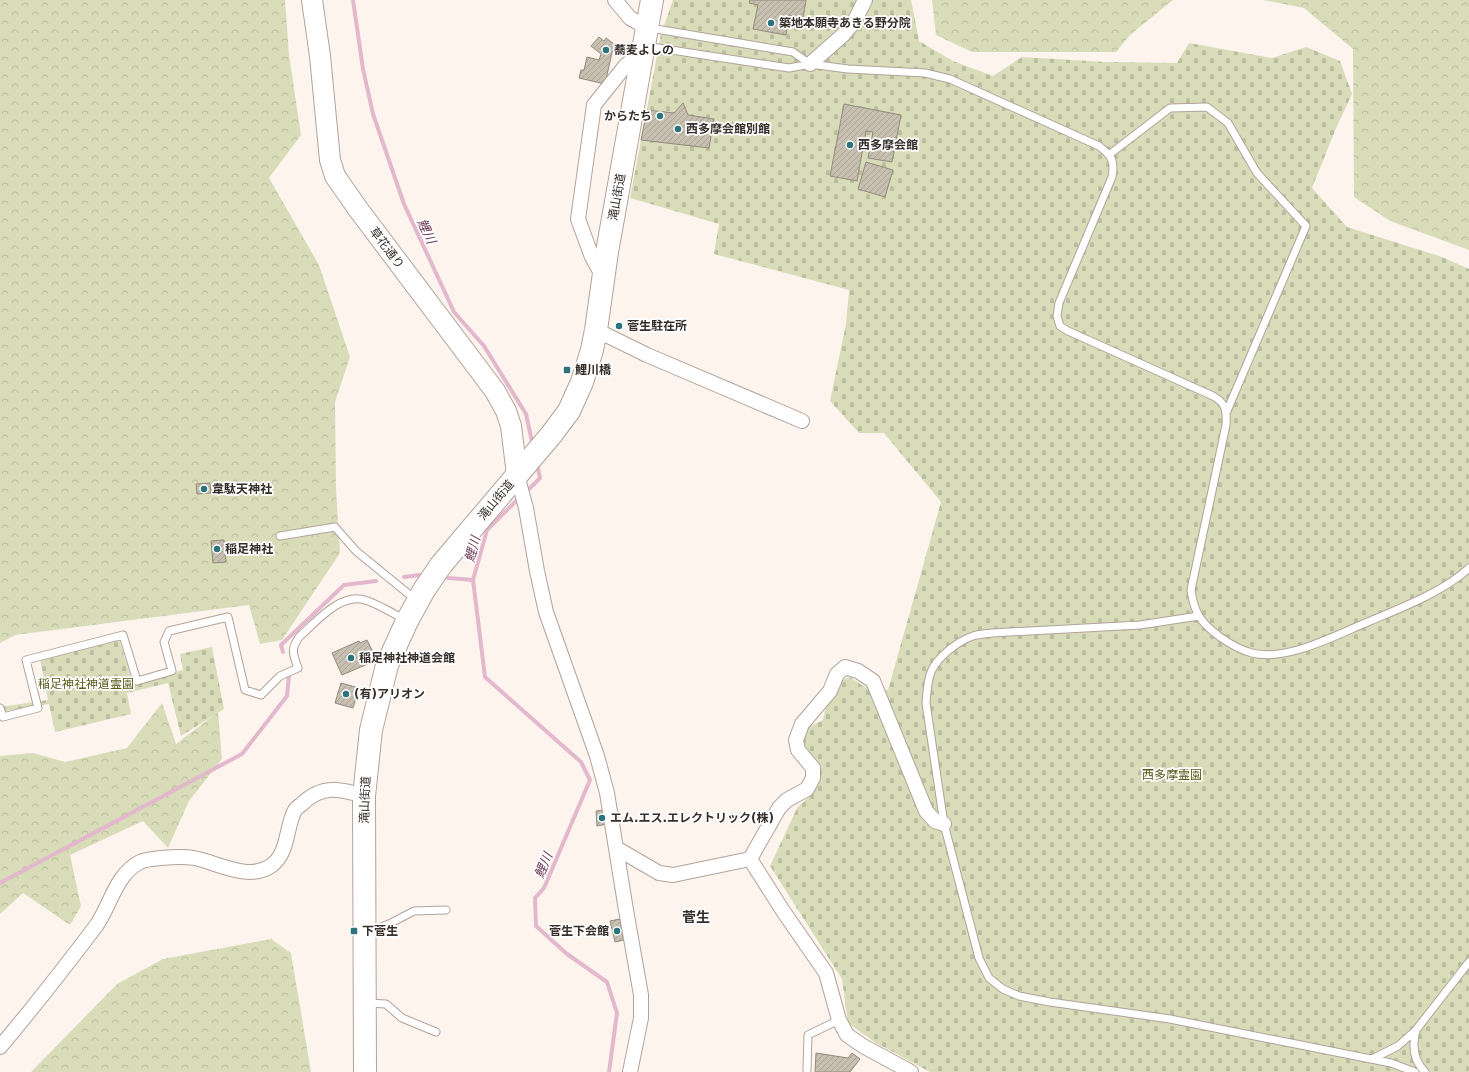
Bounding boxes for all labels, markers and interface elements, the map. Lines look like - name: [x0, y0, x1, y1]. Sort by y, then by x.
- place label: 築地本願寺あきる野分院: [779, 16, 911, 30]
- marker: 築地本願寺あきる野分院: [766, 18, 776, 28]
- place label: 蕎麦よしの: [614, 43, 674, 57]
- marker: 蕎麦よしの: [601, 45, 611, 55]
- place label: からたち: [604, 109, 652, 123]
- marker: からたち: [655, 111, 665, 121]
- place label: 西多摩会館別館: [686, 122, 770, 136]
- marker: 西多摩会館別館: [673, 124, 683, 134]
- place label: 西多摩会館: [858, 138, 918, 152]
- marker: 西多摩会館: [845, 140, 855, 150]
- street label: 滝山街道: [606, 172, 628, 222]
- water label: 鯉川: [414, 216, 440, 248]
- street label: 草花通り: [367, 225, 407, 271]
- place label: 菅生駐在所: [627, 319, 687, 333]
- marker: 菅生駐在所: [614, 321, 624, 331]
- place label: 鯉川橋: [575, 363, 612, 377]
- marker: 鯉川橋: [562, 365, 572, 375]
- street label: 滝山街道: [475, 477, 517, 523]
- place label: 韋駄天神社: [212, 482, 272, 496]
- marker: 韋駄天神社: [199, 484, 209, 494]
- water label: 鯉川: [462, 533, 484, 564]
- place label: 稲足神社: [225, 542, 273, 556]
- marker: 稲足神社: [212, 544, 222, 554]
- place label: 稲足神社神道会館: [359, 651, 455, 665]
- marker: 稲足神社神道会館: [346, 653, 356, 663]
- park label: 稲足神社神道霊園: [38, 677, 134, 691]
- place label: (有)アリオン: [354, 687, 425, 701]
- marker: (有)アリオン: [341, 689, 351, 699]
- park label: 西多摩霊園: [1142, 768, 1202, 782]
- street label: 滝山街道: [357, 776, 373, 824]
- place label: エム.エス.エレクトリック(株): [610, 811, 774, 825]
- marker: エム.エス.エレクトリック(株): [597, 813, 607, 823]
- water label: 鯉川: [531, 848, 556, 880]
- district label: 菅生: [682, 909, 710, 925]
- place label: 下菅生: [362, 924, 398, 938]
- place label: 菅生下会館: [549, 924, 609, 938]
- marker: 下菅生: [349, 926, 359, 936]
- marker: 菅生下会館: [612, 926, 622, 936]

